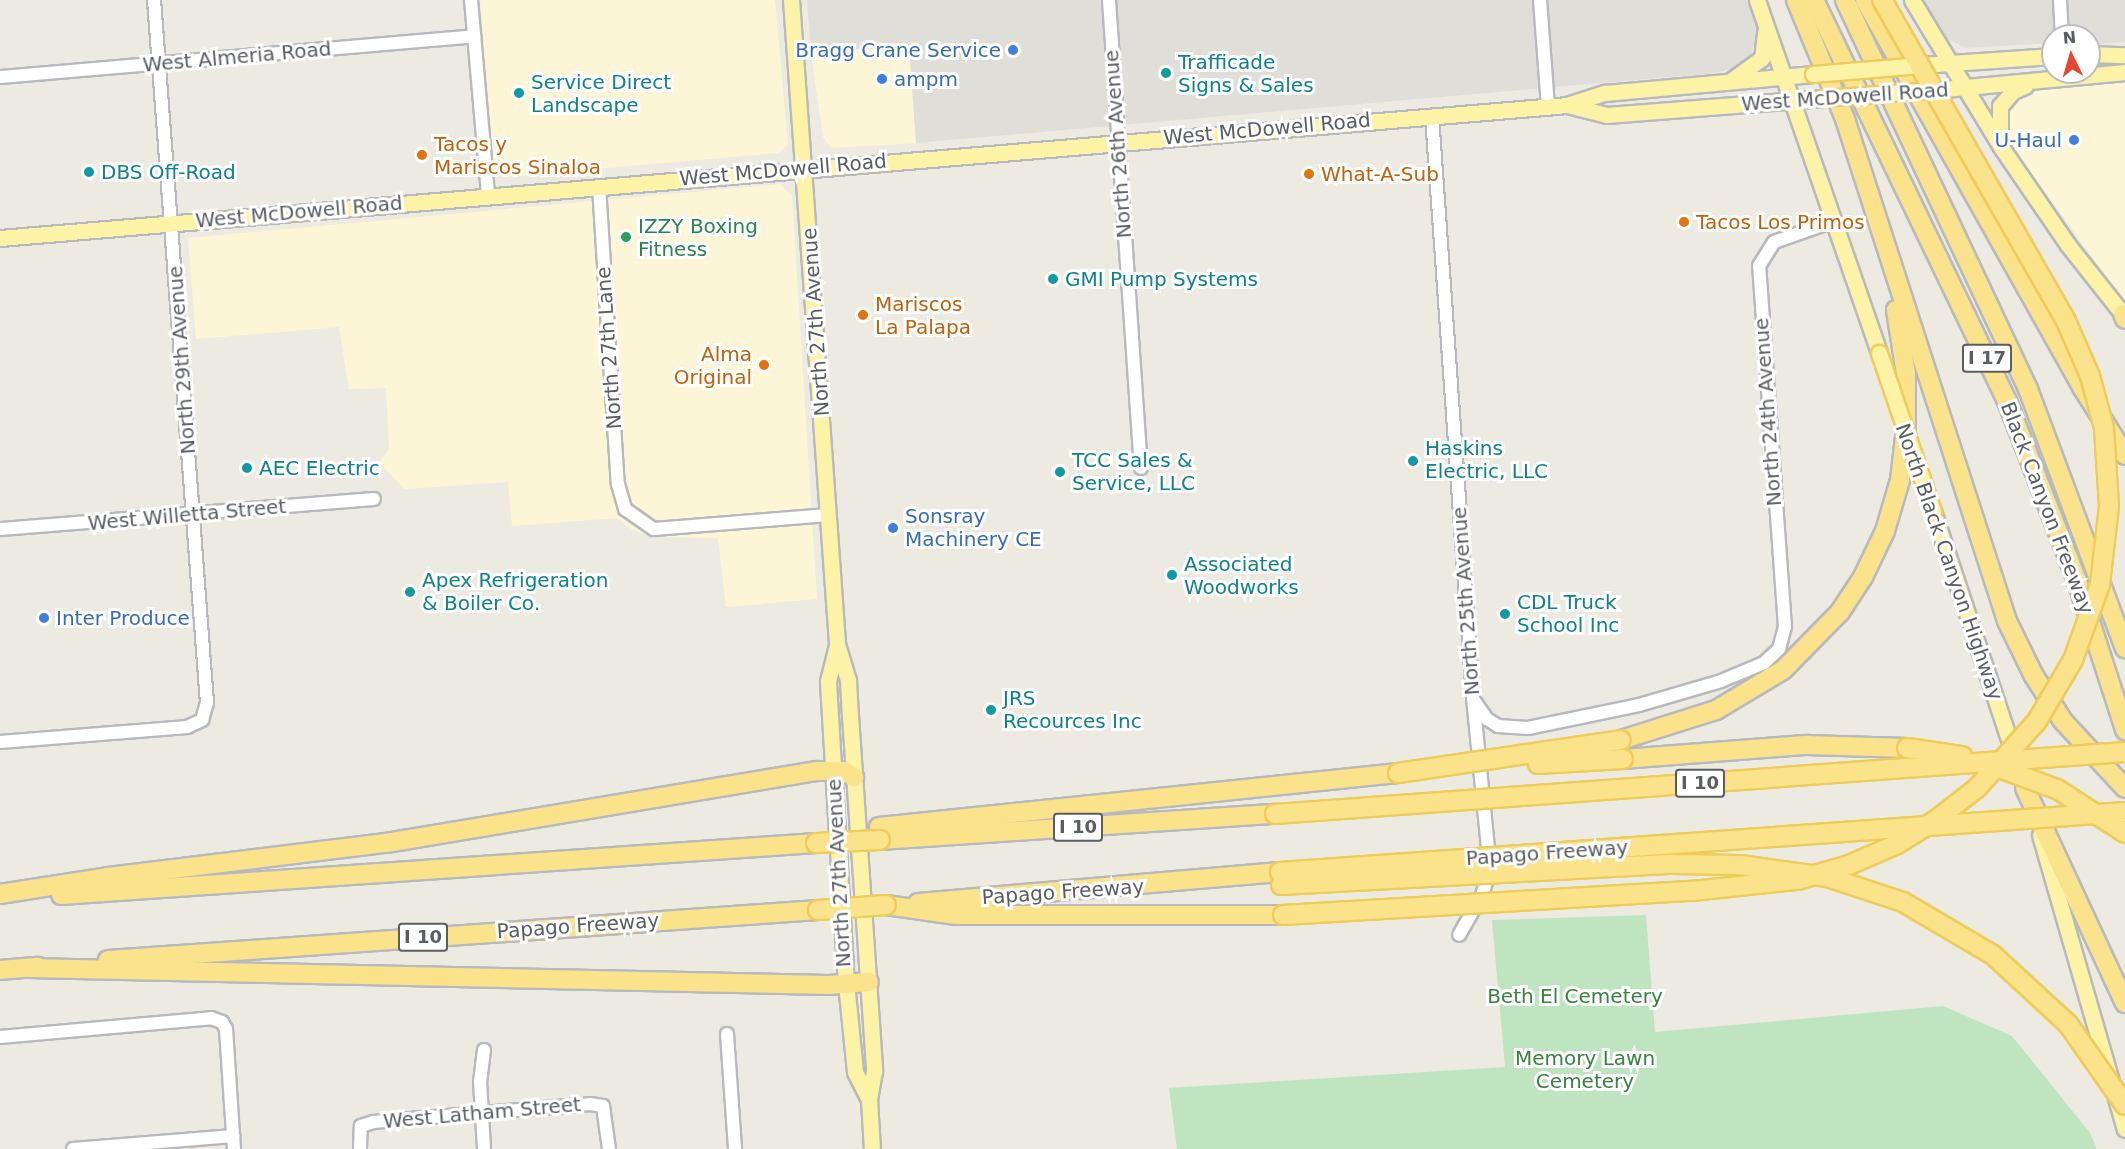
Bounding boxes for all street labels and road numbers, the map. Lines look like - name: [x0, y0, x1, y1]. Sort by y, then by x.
- street label: West Almeria Road: [142, 37, 332, 77]
- street label: North 26th Avenue: [1099, 49, 1137, 239]
- street label: West McDowell Road: [1741, 78, 1949, 116]
- street label: West McDowell Road: [1162, 108, 1372, 150]
- street label: West McDowell Road: [678, 149, 888, 191]
- street label: West McDowell Road: [194, 191, 404, 233]
- street label: North 27th Avenue: [797, 227, 835, 417]
- street label: North 29th Avenue: [163, 265, 201, 455]
- street label: North 27th Lane: [591, 266, 627, 430]
- street label: North 24th Avenue: [1749, 317, 1787, 507]
- road number: I 17: [1962, 343, 2012, 373]
- street label: Black Canyon Freeway: [1995, 399, 2099, 617]
- street label: North Black Canyon Highway: [1890, 420, 2008, 704]
- street label: West Willetta Street: [87, 494, 287, 536]
- street label: North 25th Avenue: [1447, 506, 1485, 696]
- road number: I 10: [1674, 768, 1726, 798]
- street label: North 27th Avenue: [822, 778, 856, 968]
- road number: I 10: [1052, 812, 1104, 842]
- street label: Papago Freeway: [1465, 835, 1629, 871]
- street label: Papago Freeway: [981, 874, 1145, 910]
- street label: Papago Freeway: [496, 908, 660, 944]
- road number: I 10: [398, 922, 448, 952]
- street label: West Latham Street: [382, 1092, 582, 1134]

